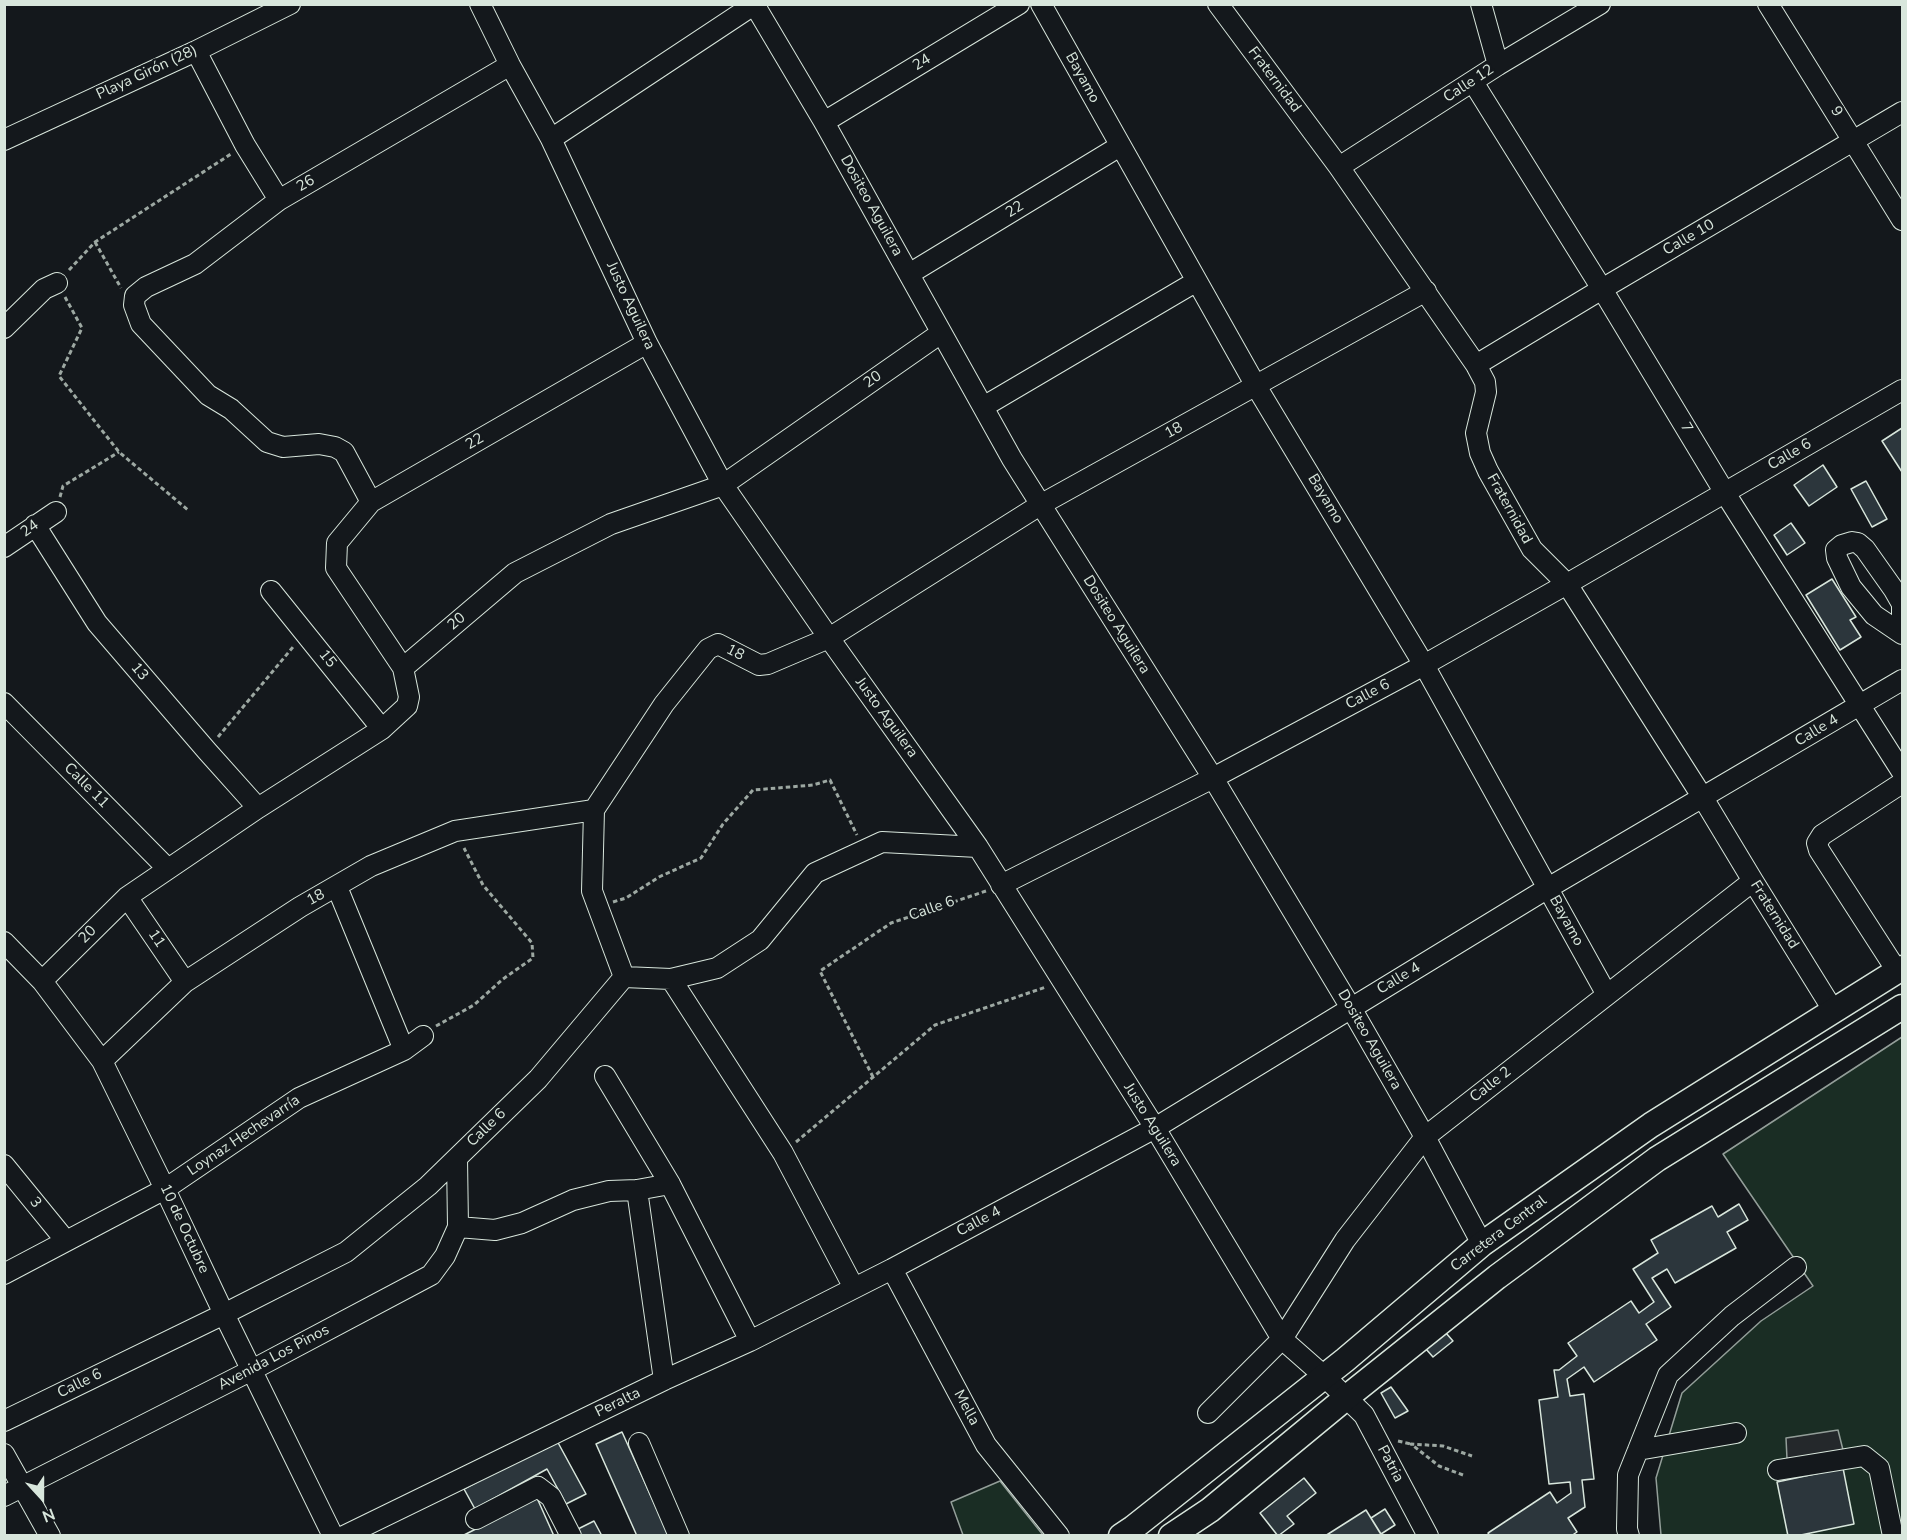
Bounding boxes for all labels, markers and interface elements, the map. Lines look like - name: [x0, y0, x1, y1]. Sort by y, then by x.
- street label: Playa Girón (28): [94, 42, 200, 104]
- street label: Fraternidad: [1244, 44, 1304, 116]
- street label: Bayamo: [1061, 50, 1103, 106]
- street label: 24: [910, 51, 934, 75]
- street label: Calle 12: [1440, 61, 1498, 107]
- street label: 9: [1826, 103, 1846, 121]
- street label: Dositeo Aguilera: [836, 152, 906, 260]
- street label: 26: [294, 172, 318, 196]
- street label: 22: [1003, 198, 1027, 222]
- street label: Calle 10: [1660, 216, 1718, 260]
- street label: Justo Aguilera: [602, 259, 658, 353]
- street label: 20: [860, 367, 886, 393]
- street label: 18: [1162, 419, 1186, 443]
- street label: 7: [1676, 420, 1696, 436]
- street label: 22: [463, 430, 487, 454]
- street label: Calle 6: [1765, 435, 1815, 475]
- street label: Bayamo: [1303, 471, 1347, 527]
- street label: Fraternidad: [1482, 471, 1536, 547]
- street label: 24: [17, 516, 43, 542]
- street label: Dositeo Aguilera: [1079, 572, 1153, 678]
- street label: 20: [444, 609, 470, 635]
- street label: 18: [723, 641, 747, 665]
- street label: 15: [314, 646, 340, 672]
- street label: 13: [126, 659, 152, 685]
- street label: Justo Aguilera: [851, 674, 921, 762]
- street label: Calle 6: [1343, 676, 1393, 714]
- street label: Calle 4: [1792, 711, 1842, 751]
- street label: Calle 11: [60, 760, 112, 812]
- street label: Fraternidad: [1746, 877, 1802, 953]
- street label: 18: [304, 886, 328, 910]
- street label: Calle 6: [907, 893, 957, 925]
- street label: Bayamo: [1545, 893, 1587, 949]
- street label: 20: [75, 922, 101, 948]
- street label: 11: [144, 927, 168, 951]
- street label: Calle 4: [1374, 959, 1424, 999]
- street label: Dositeo Aguilera: [1333, 987, 1405, 1093]
- street label: Calle 2: [1467, 1063, 1515, 1107]
- street label: Justo Aguilera: [1119, 1080, 1185, 1170]
- street label: Loynaz Hechevarría: [184, 1092, 304, 1180]
- street label: Calle 6: [464, 1105, 510, 1151]
- street label: 10 de Octubre: [155, 1181, 213, 1277]
- street label: Carretera Central: [1447, 1192, 1551, 1276]
- street label: 3: [25, 1194, 45, 1212]
- street label: Calle 4: [954, 1203, 1004, 1241]
- street label: Avenida Los Pinos: [215, 1321, 333, 1395]
- street label: Calle 6: [55, 1366, 105, 1402]
- street label: Peralta: [593, 1384, 643, 1422]
- street label: Mella: [949, 1387, 983, 1429]
- street label: Patria: [1373, 1442, 1407, 1486]
- north arrow: [12, 1468, 72, 1528]
- text: N: [39, 1502, 58, 1527]

